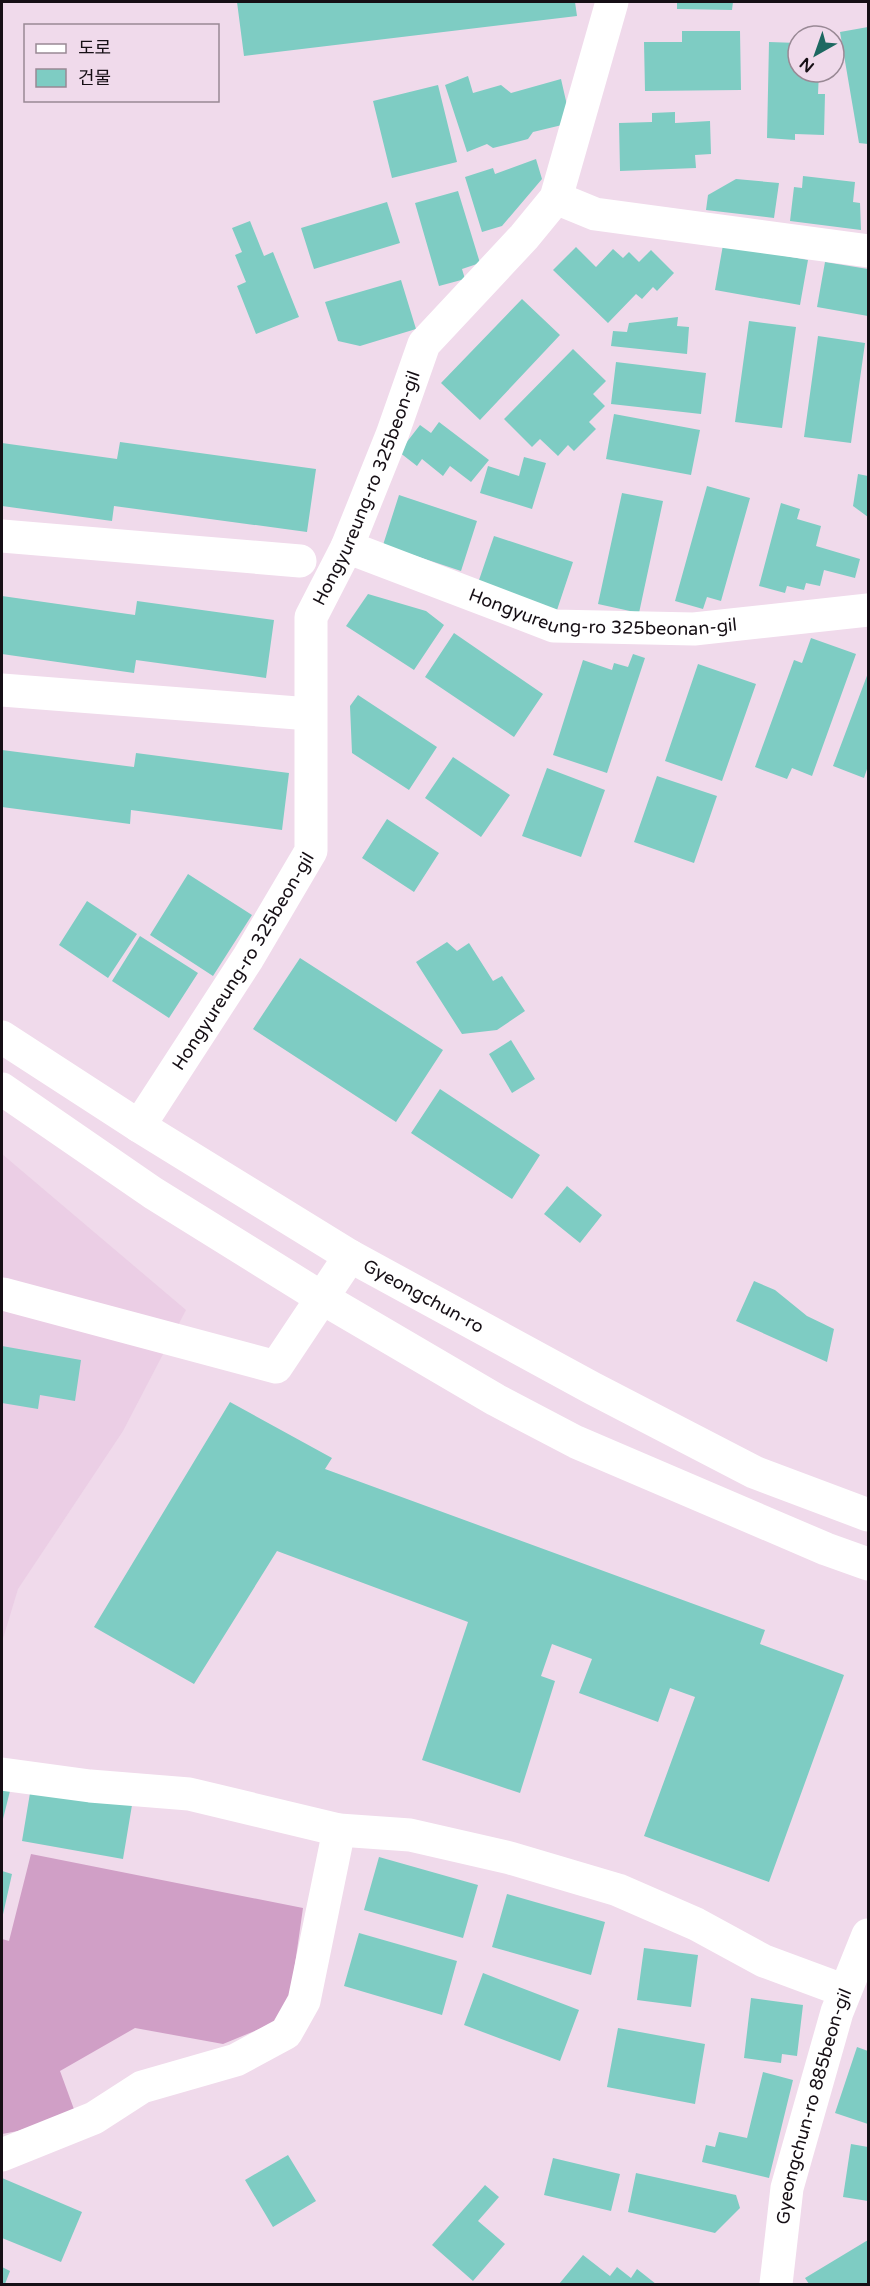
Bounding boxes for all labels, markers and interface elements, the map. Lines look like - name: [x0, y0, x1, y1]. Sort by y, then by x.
- legend: [24, 24, 219, 102]
- north arrow: [786, 24, 846, 84]
- text: 도로: [78, 37, 111, 59]
- text: N: [796, 53, 818, 77]
- text: 건물: [78, 67, 111, 89]
- street label: Hongyureung-ro 325beon-gil: [308, 368, 425, 609]
- street label: Hongyureung-ro 325beonan-gil: [466, 584, 738, 640]
- street label: Hongyureung-ro 325beon-gil: [167, 848, 319, 1074]
- street label: Gyeongchun-ro: [359, 1254, 488, 1338]
- street label: Gyeongchun-ro 885beon-gil: [772, 1985, 856, 2226]

